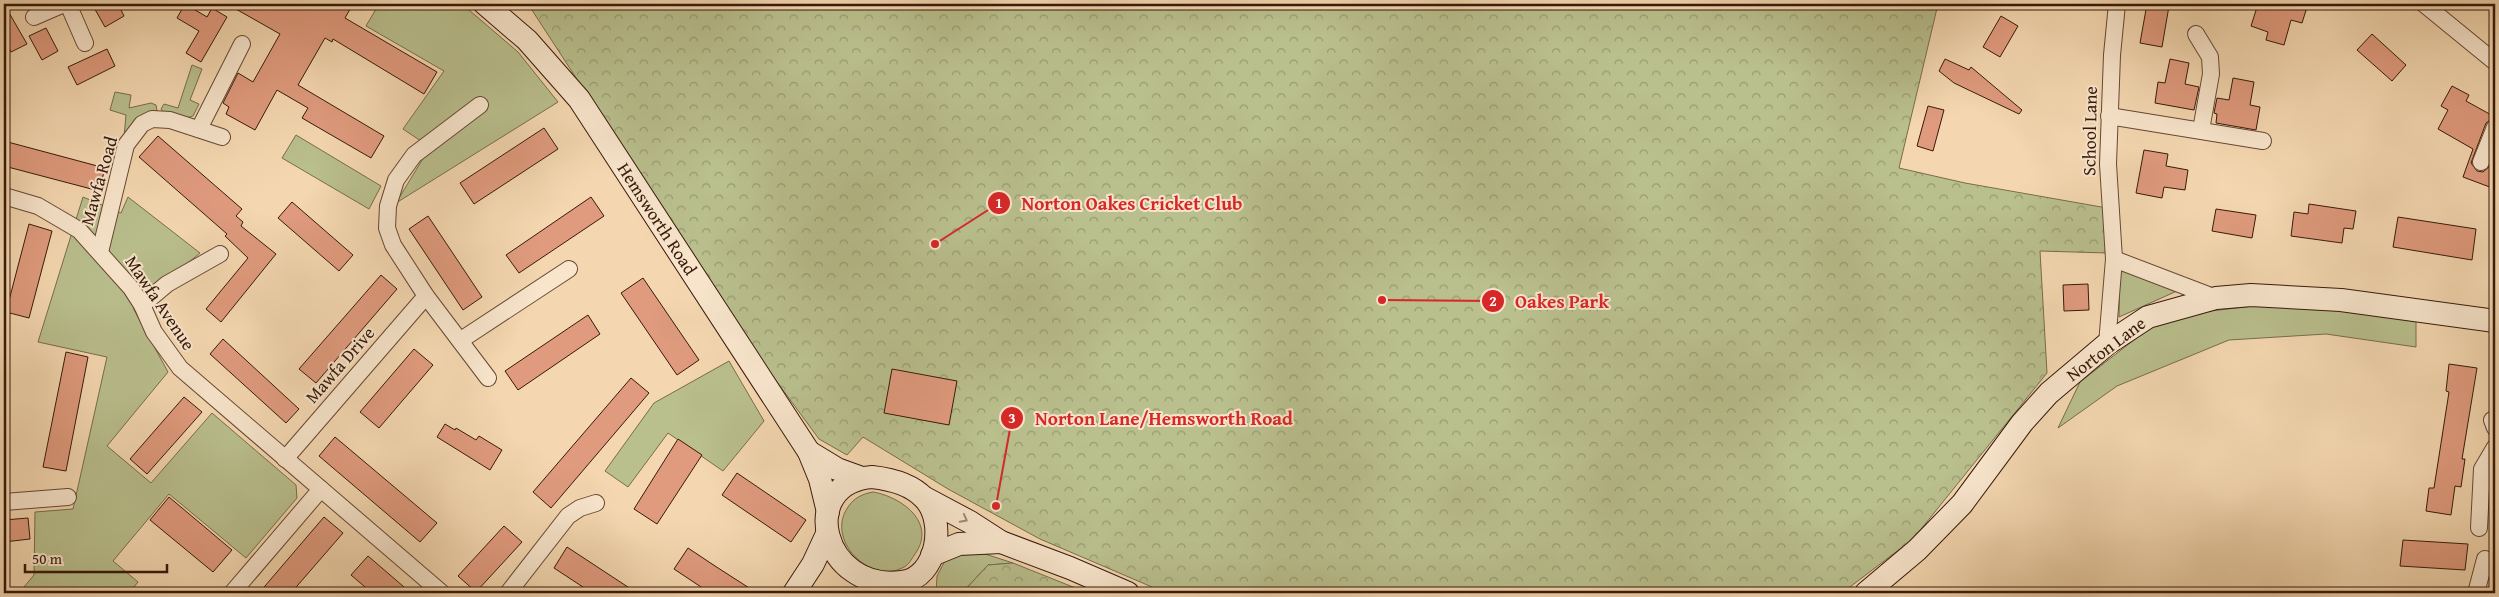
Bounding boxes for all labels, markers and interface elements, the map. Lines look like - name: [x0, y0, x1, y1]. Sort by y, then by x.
- street label: School Lane: [2075, 86, 2104, 176]
- street label: Mawfa Road: [73, 133, 124, 229]
- street label: Hemsworth Road: [611, 157, 704, 281]
- callout: Norton Oakes Cricket Club: [986, 186, 1252, 220]
- text: Norton Oakes Cricket Club: [1022, 189, 1242, 217]
- text: 1: [995, 192, 1003, 213]
- street label: Mawfa Avenue: [119, 250, 202, 356]
- callout: Oakes Park: [1480, 284, 1619, 318]
- text: Oakes Park: [1515, 287, 1609, 315]
- text: 2: [1489, 290, 1497, 311]
- street label: Norton Lane: [2060, 310, 2151, 388]
- street label: Mawfa Drive: [298, 320, 381, 409]
- callout: Norton Lane/Hemsworth Road: [1000, 401, 1303, 435]
- text: Norton Lane/Hemsworth Road: [1035, 404, 1293, 432]
- text: 3: [1008, 407, 1016, 428]
- one-way arrow: [959, 513, 968, 523]
- scale bar: [25, 542, 168, 574]
- text: 50 m: [32, 548, 63, 569]

